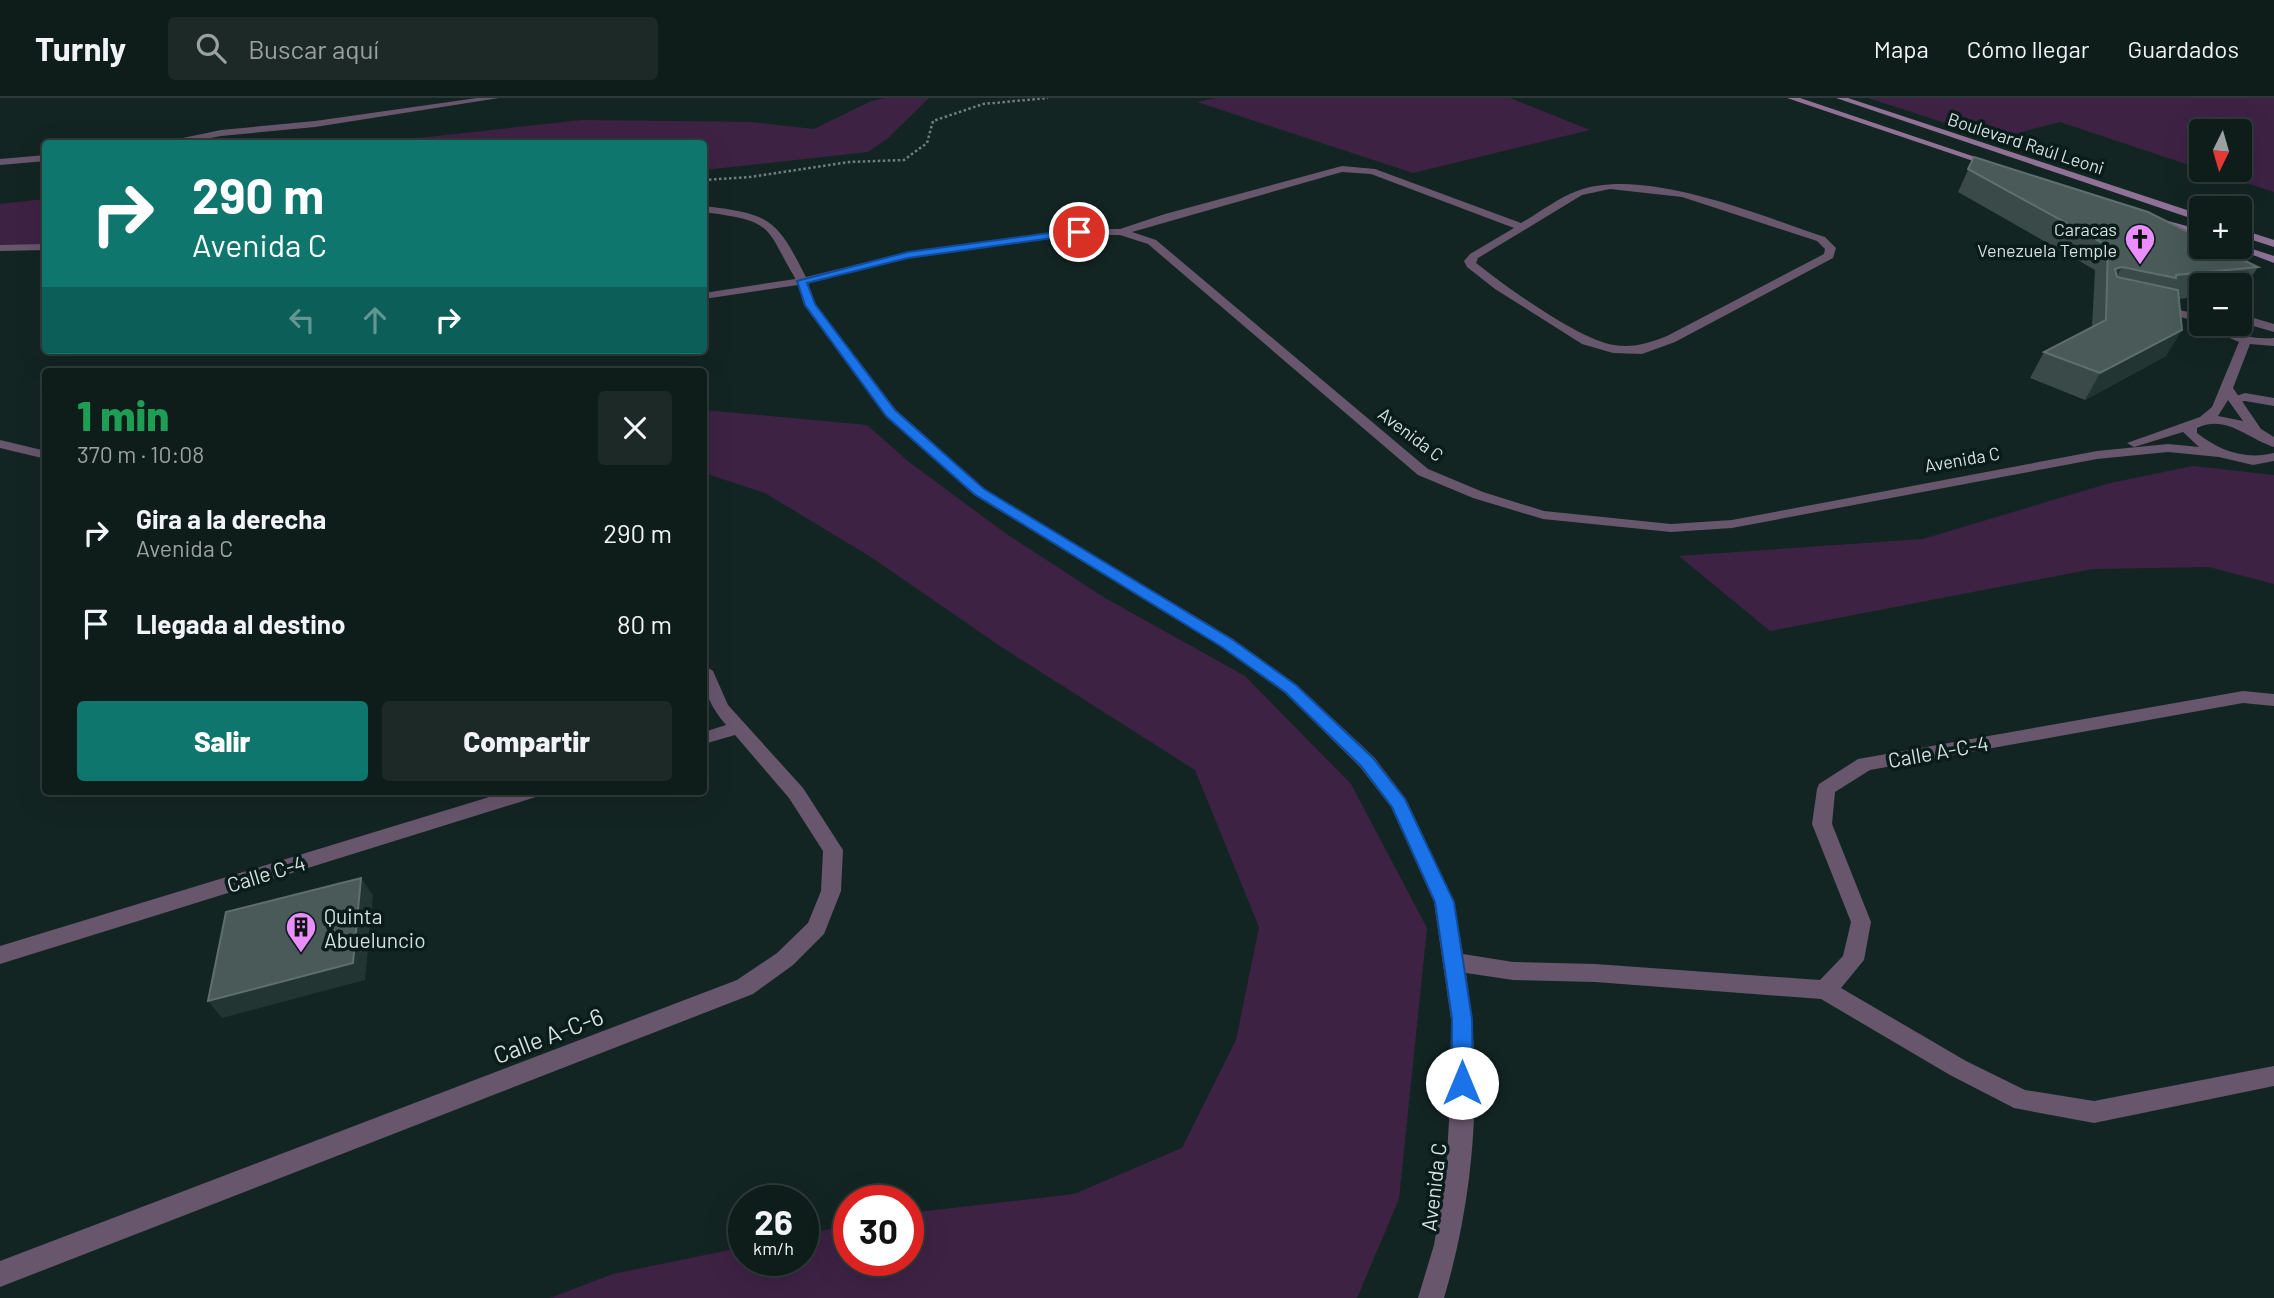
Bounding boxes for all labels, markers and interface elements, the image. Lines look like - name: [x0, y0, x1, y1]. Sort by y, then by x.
- search box: [168, 17, 658, 80]
- text: Turnly: [35, 28, 126, 68]
- icon: search: [192, 29, 230, 67]
- text: Buscar aquí: [248, 33, 379, 64]
- text: Mapa: [1874, 34, 1929, 63]
- text: Cómo llegar: [1967, 34, 2089, 63]
- text: Guardados: [2127, 34, 2239, 63]
- street label: Boulevard Raúl Leoni: [1945, 107, 2107, 179]
- north arrow: [2189, 119, 2252, 182]
- map controls: [2189, 119, 2252, 336]
- text: 290 m: [192, 165, 324, 224]
- icon: right: [77, 168, 168, 259]
- button: +: [2189, 196, 2252, 259]
- pin: [1049, 202, 1109, 262]
- icon: arrive: [1060, 213, 1098, 251]
- place label: Caracas Venezuela Temple: [1977, 218, 2117, 261]
- church icon: Caracas Venezuela Temple: [2123, 222, 2157, 266]
- text: Avenida C: [192, 225, 327, 263]
- button: −: [2189, 273, 2252, 336]
- icon: left: [283, 301, 321, 339]
- icon: ahead: [356, 301, 394, 339]
- icon: right: [429, 301, 467, 339]
- text: 1 min: [77, 389, 169, 439]
- button: close: [598, 391, 672, 465]
- street label: Avenida C: [1374, 402, 1448, 466]
- text: 370 m · 10:08: [77, 440, 204, 468]
- street label: Avenida C: [1923, 442, 2001, 476]
- text: Gira a la derecha: [136, 503, 326, 534]
- icon: right: [77, 514, 115, 552]
- text: 290 m: [603, 517, 672, 548]
- text: Avenida C: [136, 534, 233, 562]
- icon: arrive: [77, 605, 115, 643]
- text: Llegada al destino: [136, 608, 345, 639]
- text: 80 m: [617, 608, 672, 639]
- button: Salir: [77, 701, 368, 781]
- button: Compartir: [382, 701, 672, 781]
- street label: Calle A-C-4: [1886, 730, 1990, 772]
- street label: Calle C-4: [224, 849, 308, 897]
- place label: Quinta Abueluncio: [324, 903, 426, 952]
- building icon: Quinta Abueluncio: [284, 910, 318, 954]
- street label: Calle A-C-6: [489, 1001, 607, 1069]
- position arrow: [1425, 1046, 1499, 1120]
- street label: Avenida C: [1415, 1141, 1451, 1233]
- speed limit sign: 30: [833, 1185, 924, 1276]
- text: 26: [754, 1200, 793, 1242]
- text: km/h: [753, 1237, 794, 1259]

